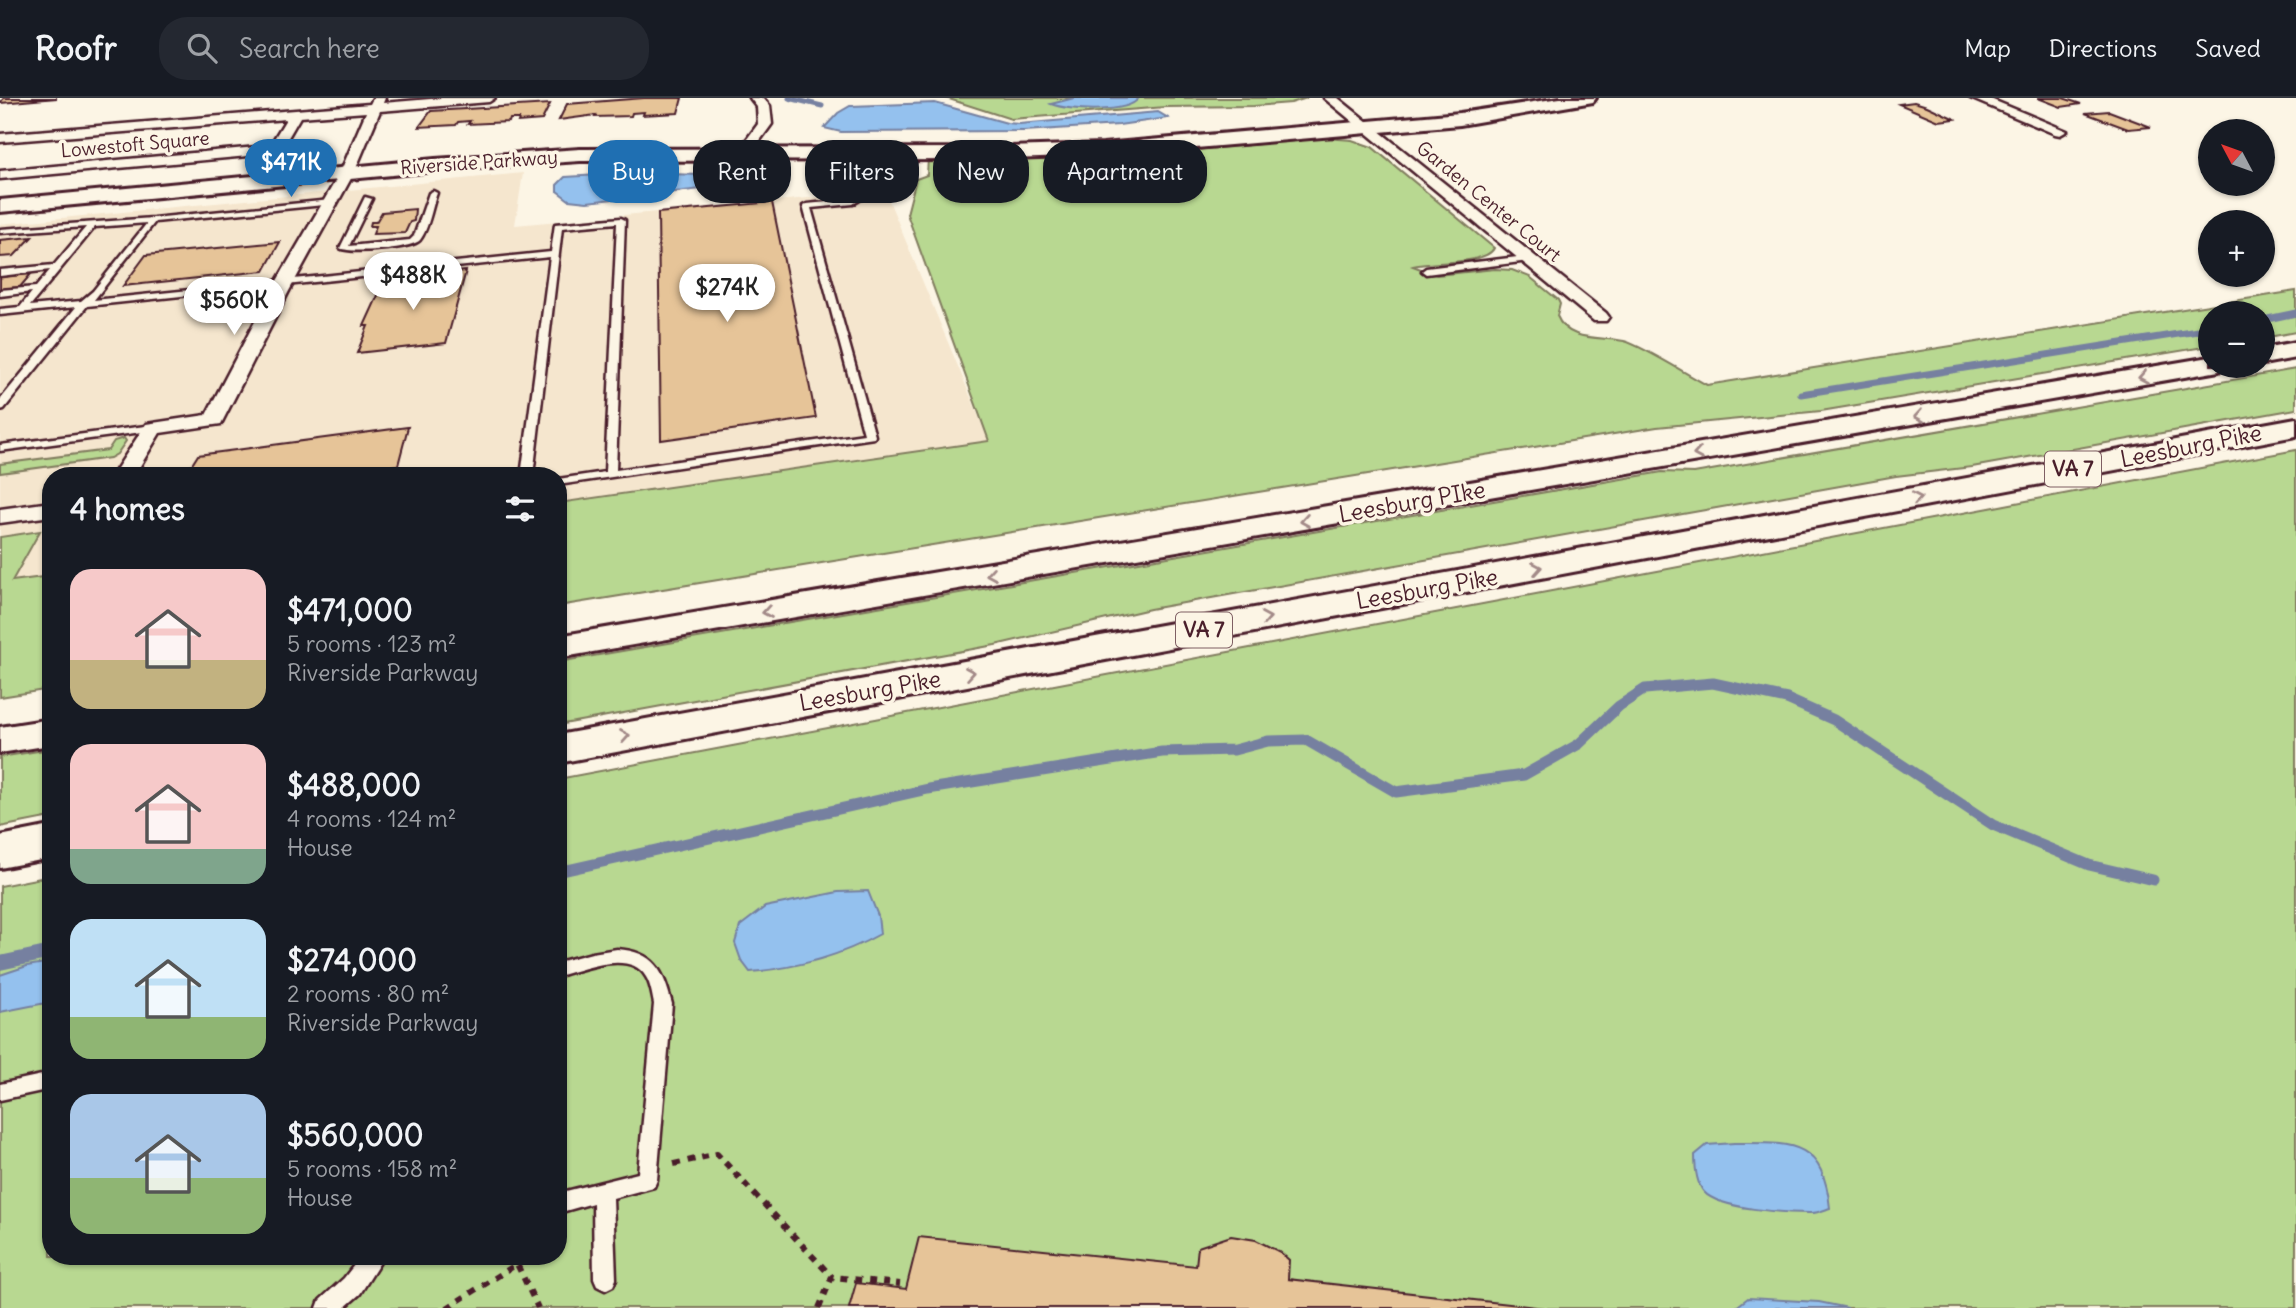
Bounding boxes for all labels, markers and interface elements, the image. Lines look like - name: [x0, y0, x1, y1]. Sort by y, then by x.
- search box: [159, 17, 649, 80]
- text: Roofr: [35, 27, 117, 69]
- icon: search: [183, 29, 221, 67]
- text: Search here: [239, 32, 380, 65]
- text: Map: [1964, 33, 2011, 63]
- text: Directions: [2049, 33, 2157, 63]
- text: Saved: [2195, 33, 2261, 63]
- north arrow: [2198, 119, 2275, 196]
- map controls: [2198, 119, 2275, 378]
- street label: Lowestoft Square: [60, 126, 210, 162]
- street label: Garden Center Court: [1412, 135, 1566, 267]
- pin: $471K: [242, 140, 340, 199]
- chip: Buy: [588, 140, 679, 203]
- chip: Rent: [693, 140, 791, 203]
- chip: Filters: [805, 140, 919, 203]
- chip: New: [933, 140, 1029, 203]
- chip: Apartment: [1043, 140, 1207, 203]
- street label: Riverside Parkway: [399, 145, 559, 179]
- text: $471K: [261, 147, 321, 176]
- button: +: [2198, 210, 2275, 287]
- pin: $488K: [364, 252, 462, 312]
- text: $488K: [380, 260, 446, 289]
- pin: $274K: [678, 264, 776, 324]
- text: $274K: [695, 272, 759, 301]
- pin: $560K: [185, 278, 283, 337]
- text: $560K: [200, 285, 268, 314]
- button: −: [2198, 301, 2275, 378]
- one-way arrow: [2137, 369, 2149, 384]
- one-way arrow: [1913, 408, 1925, 423]
- street label: Leesburg Pike: [2118, 418, 2264, 473]
- one-way arrow: [1693, 446, 1704, 461]
- road number: VA 7: [2045, 452, 2101, 486]
- street label: Leesburg PIke: [1336, 474, 1487, 529]
- text: 4 homes: [70, 490, 185, 528]
- icon: filters: [501, 490, 539, 528]
- one-way arrow: [1911, 491, 1923, 506]
- one-way arrow: [1299, 513, 1311, 528]
- one-way arrow: [1532, 561, 1543, 576]
- street label: Leesburg Pike: [1354, 562, 1500, 615]
- one-way arrow: [985, 566, 997, 581]
- text: $471,000: [287, 591, 413, 629]
- icon: home: [126, 597, 210, 681]
- one-way arrow: [761, 604, 773, 619]
- road number: VA 7: [1176, 612, 1232, 648]
- one-way arrow: [1260, 612, 1272, 627]
- text: 5 rooms · 123 m²: [287, 629, 456, 658]
- text: Riverside Parkway: [287, 658, 478, 687]
- street label: Leesburg Pike: [797, 664, 943, 717]
- one-way arrow: [964, 666, 976, 681]
- one-way arrow: [619, 730, 631, 745]
- text: $488,000: [287, 766, 421, 804]
- icon: home: [126, 772, 210, 856]
- text: 4 rooms · 124 m²: [287, 804, 456, 833]
- text: House: [287, 833, 353, 862]
- text: $274,000: [287, 941, 417, 979]
- icon: home: [126, 947, 210, 1031]
- text: 2 rooms · 80 m²: [287, 979, 449, 1008]
- text: Riverside Parkway: [287, 1008, 478, 1037]
- text: $560,000: [287, 1116, 423, 1154]
- icon: home: [126, 1122, 210, 1206]
- text: 5 rooms · 158 m²: [287, 1154, 457, 1183]
- text: House: [287, 1183, 353, 1212]

